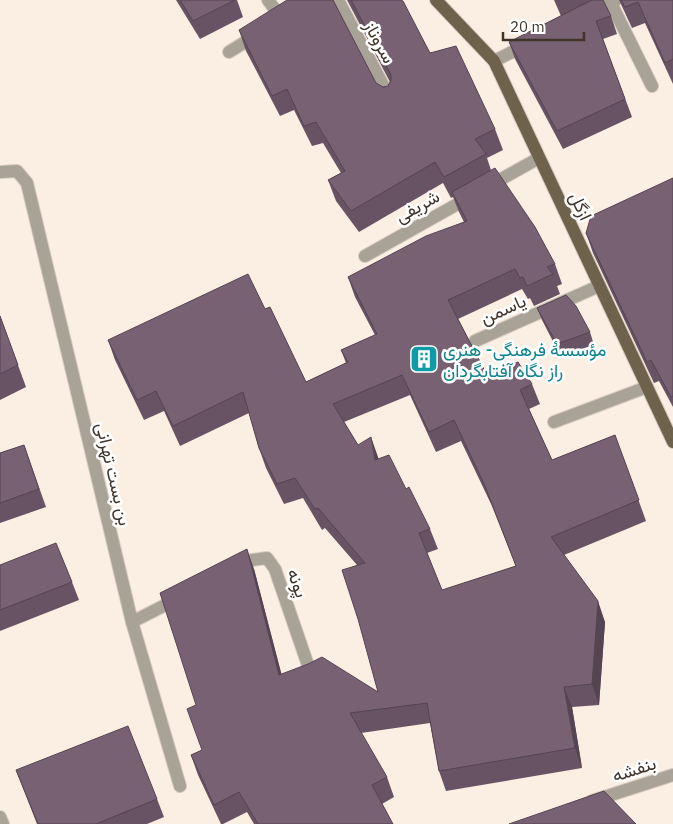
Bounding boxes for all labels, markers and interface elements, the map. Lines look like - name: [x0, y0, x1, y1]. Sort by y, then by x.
- scale bar: [503, 10, 584, 42]
- street label: سروناز: [359, 16, 401, 67]
- text: 20 m: [510, 17, 545, 36]
- street label: شریفی: [391, 184, 443, 228]
- street label: ازگل: [565, 188, 597, 224]
- street label: یاسمن: [476, 289, 530, 329]
- place label: مؤسسۀ فرهنگی- هنری راز نگاه آفتابگردان: [443, 338, 606, 382]
- building icon: مؤسسۀ فرهنگی- هنری راز نگاه آفتابگردان: [409, 344, 439, 374]
- street label: بن بست تهرانی: [91, 420, 137, 528]
- street label: پونه: [281, 565, 314, 601]
- street label: بنفشه: [609, 751, 659, 787]

